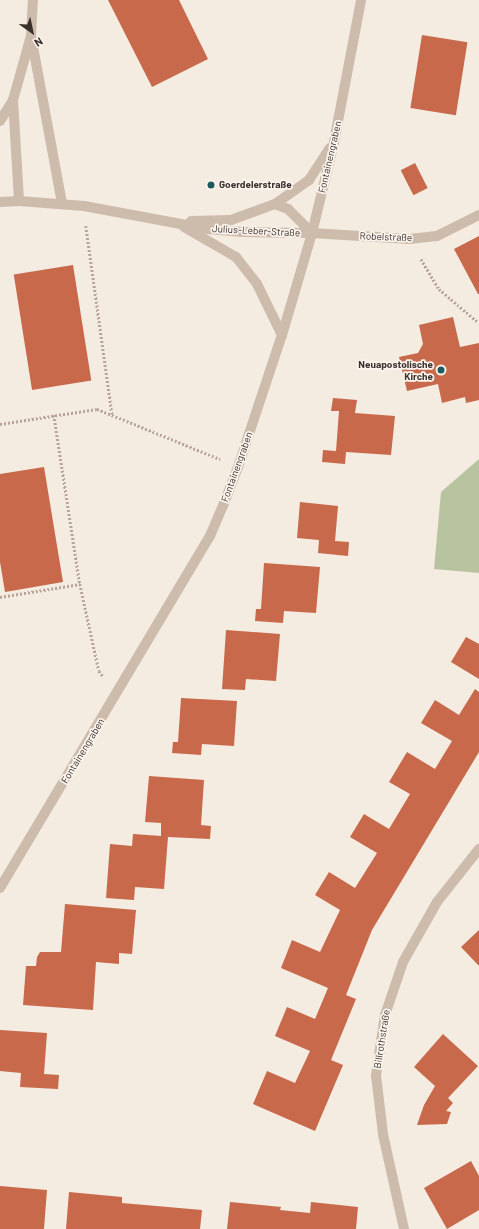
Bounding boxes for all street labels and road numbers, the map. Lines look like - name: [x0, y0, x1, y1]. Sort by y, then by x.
- street label: Fontainengraben: [316, 120, 344, 194]
- street label: Julius-Leber-Straße: [212, 223, 300, 239]
- street label: Robelstraße: [359, 230, 413, 244]
- street label: Fontainengraben: [219, 430, 255, 504]
- street label: Fontainengraben: [59, 716, 107, 786]
- street label: Billrothstraße: [371, 1009, 393, 1069]

